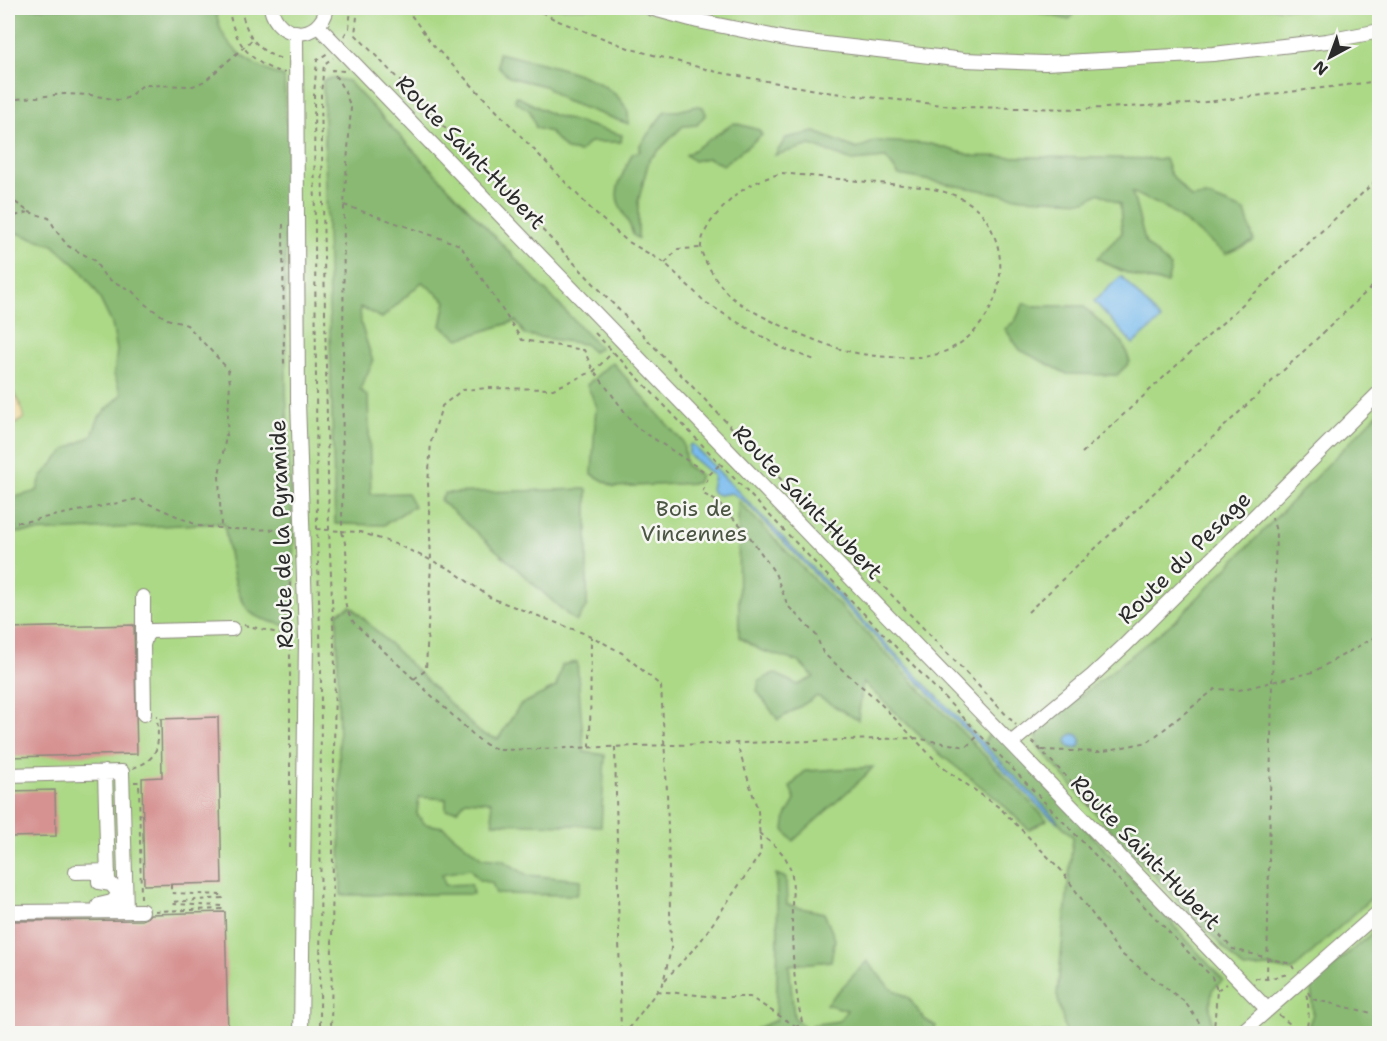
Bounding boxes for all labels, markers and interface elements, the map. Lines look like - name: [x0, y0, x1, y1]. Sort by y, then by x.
- north arrow: [1300, 27, 1360, 87]
- text: N: [1309, 56, 1332, 80]
- street label: Route Saint-Hubert: [389, 69, 552, 236]
- street label: Route de la Pyramide: [263, 419, 300, 649]
- street label: Route Saint-Hubert: [726, 419, 889, 586]
- street label: Route du Pesage: [1112, 485, 1257, 630]
- park label: Bois de Vincennes: [641, 494, 748, 548]
- street label: Route Saint-Hubert: [1064, 769, 1227, 936]

